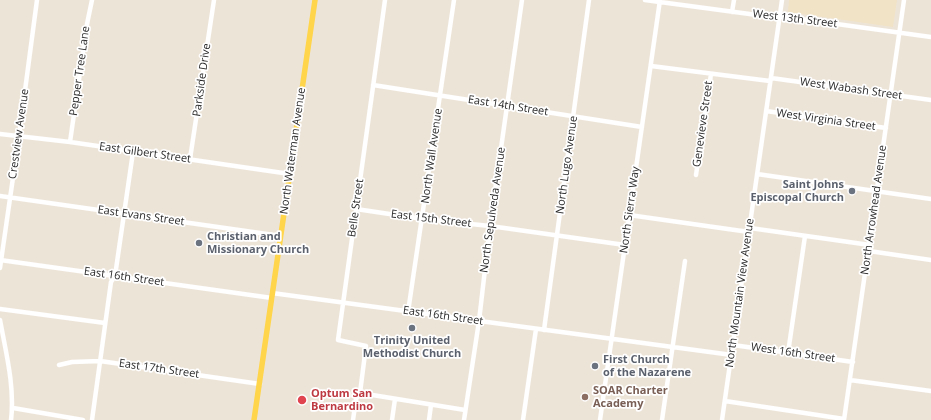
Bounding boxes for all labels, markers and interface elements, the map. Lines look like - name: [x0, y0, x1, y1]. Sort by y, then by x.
- street label: West 13th Street: [752, 7, 838, 31]
- street label: Pepper Tree Lane: [67, 25, 93, 117]
- street label: Parkside Drive: [190, 43, 214, 117]
- street label: West Wabash Street: [799, 75, 903, 103]
- street label: Genevieve Street: [690, 80, 716, 168]
- street label: North Waterman Avenue: [278, 87, 308, 215]
- street label: Crestview Avenue: [6, 88, 32, 180]
- street label: East 14th Street: [467, 93, 549, 119]
- street label: West Virginia Street: [775, 106, 877, 134]
- street label: North Wall Avenue: [419, 108, 445, 204]
- street label: North Lugo Avenue: [554, 115, 580, 215]
- street label: East Gilbert Street: [98, 140, 192, 166]
- street label: North Arrowhead Avenue: [858, 144, 890, 276]
- street label: North Sepulveda Avenue: [478, 146, 508, 274]
- street label: North Sierra Way: [617, 166, 643, 254]
- street label: Belle Street: [345, 178, 367, 238]
- place label: Saint Johns Episcopal Church: [750, 178, 844, 204]
- marker: Saint Johns Episcopal Church: [847, 186, 857, 196]
- street label: East Evans Street: [97, 203, 185, 229]
- street label: East 15th Street: [390, 208, 472, 230]
- street label: North Mountain View Avenue: [723, 218, 757, 368]
- place label: Christian and Missionary Church: [207, 230, 309, 256]
- marker: Christian and Missionary Church: [194, 238, 204, 248]
- street label: East 16th Street: [83, 265, 165, 289]
- street label: East 16th Street: [402, 304, 484, 328]
- marker: Trinity United Methodist Church: [407, 323, 417, 333]
- place label: Trinity United Methodist Church: [363, 334, 461, 360]
- street label: West 16th Street: [750, 341, 836, 365]
- place label: First Church of the Nazarene: [603, 353, 691, 379]
- street label: East 17th Street: [118, 357, 200, 381]
- marker: First Church of the Nazarene: [590, 361, 600, 371]
- place label: SOAR Charter Academy: [593, 384, 668, 410]
- place label: Optum San Bernardino: [311, 387, 373, 413]
- marker: SOAR Charter Academy: [580, 392, 590, 402]
- marker: Optum San Bernardino: [296, 394, 308, 406]

